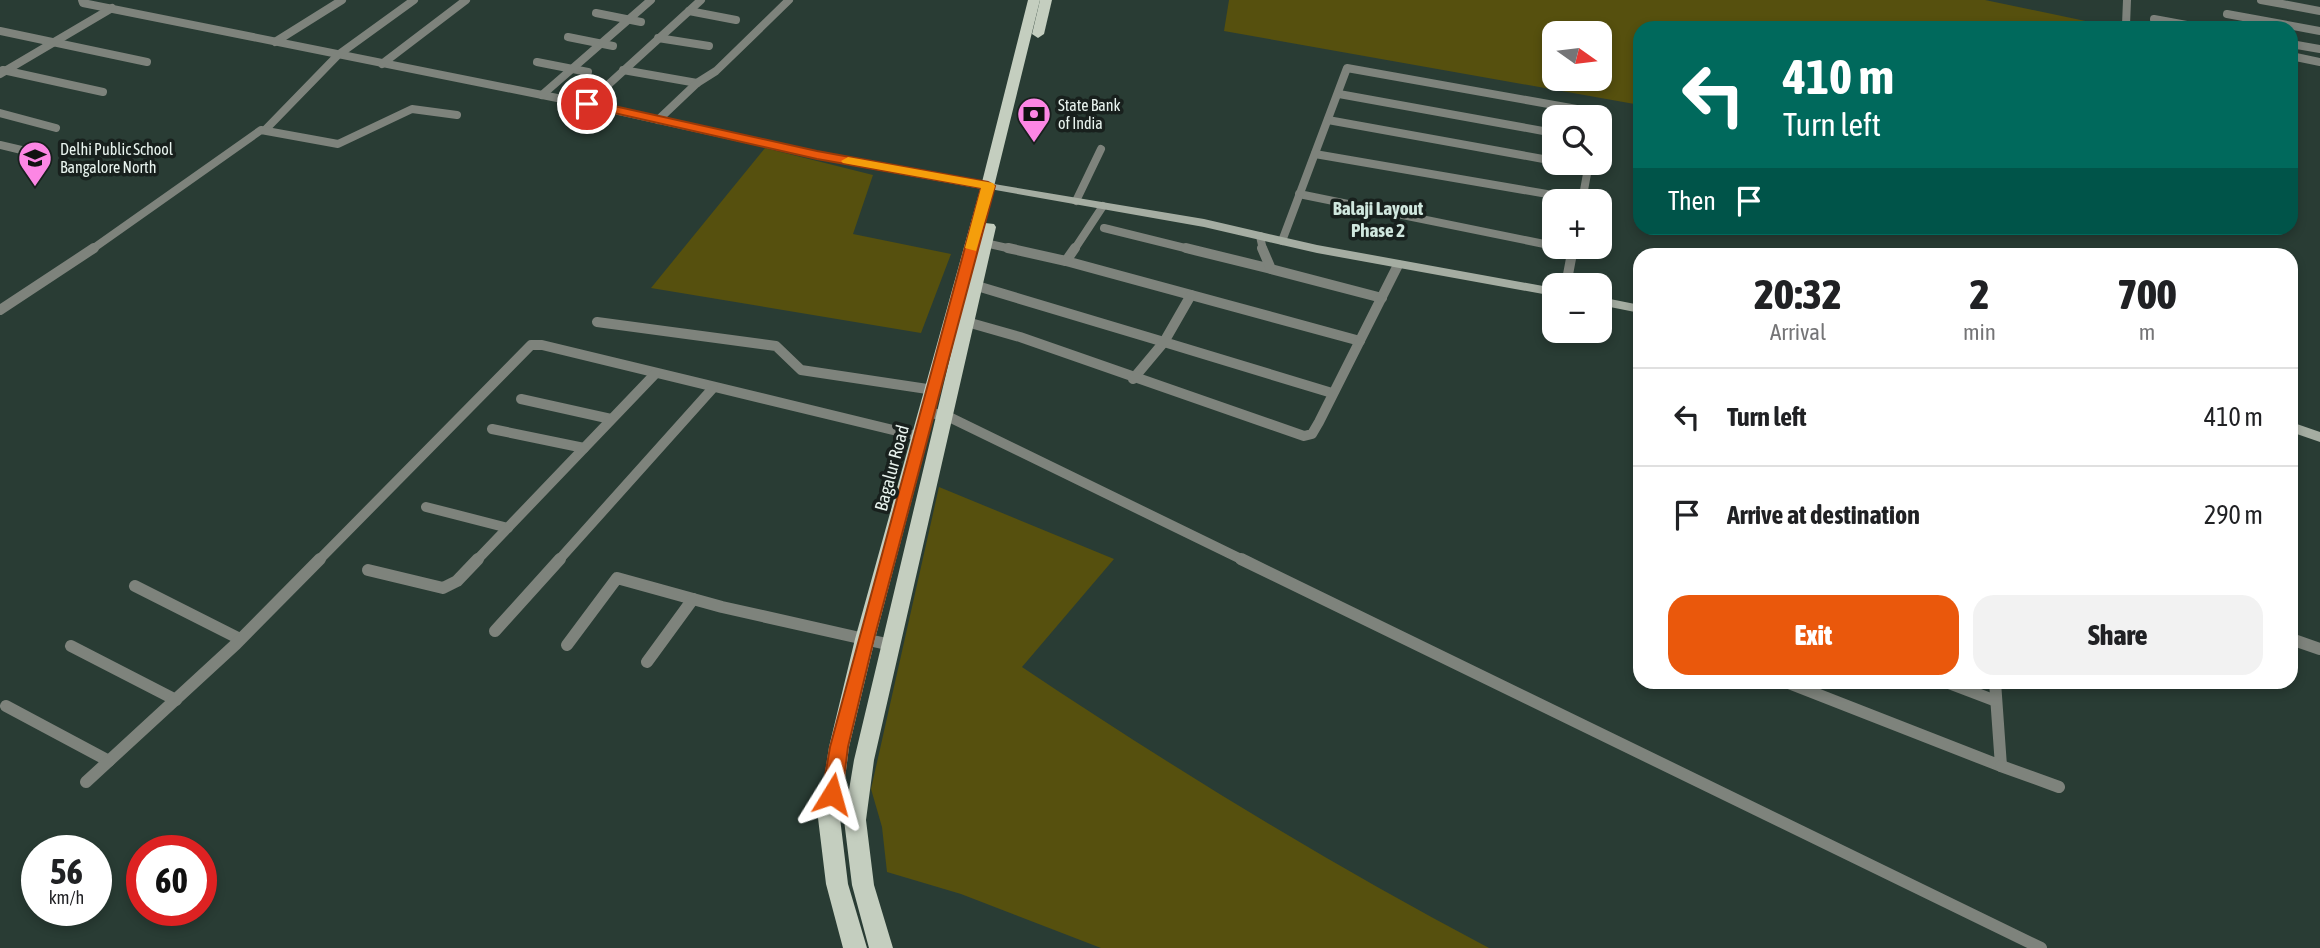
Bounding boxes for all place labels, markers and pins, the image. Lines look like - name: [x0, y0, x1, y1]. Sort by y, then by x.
- pin: [557, 74, 617, 134]
- bank icon: State Bank of India: [1015, 95, 1053, 144]
- place label: State Bank of India: [1058, 96, 1121, 132]
- school or university icon: Delhi Public School Bangalore North: [16, 139, 54, 188]
- place label: Delhi Public School Bangalore North: [60, 140, 174, 177]

